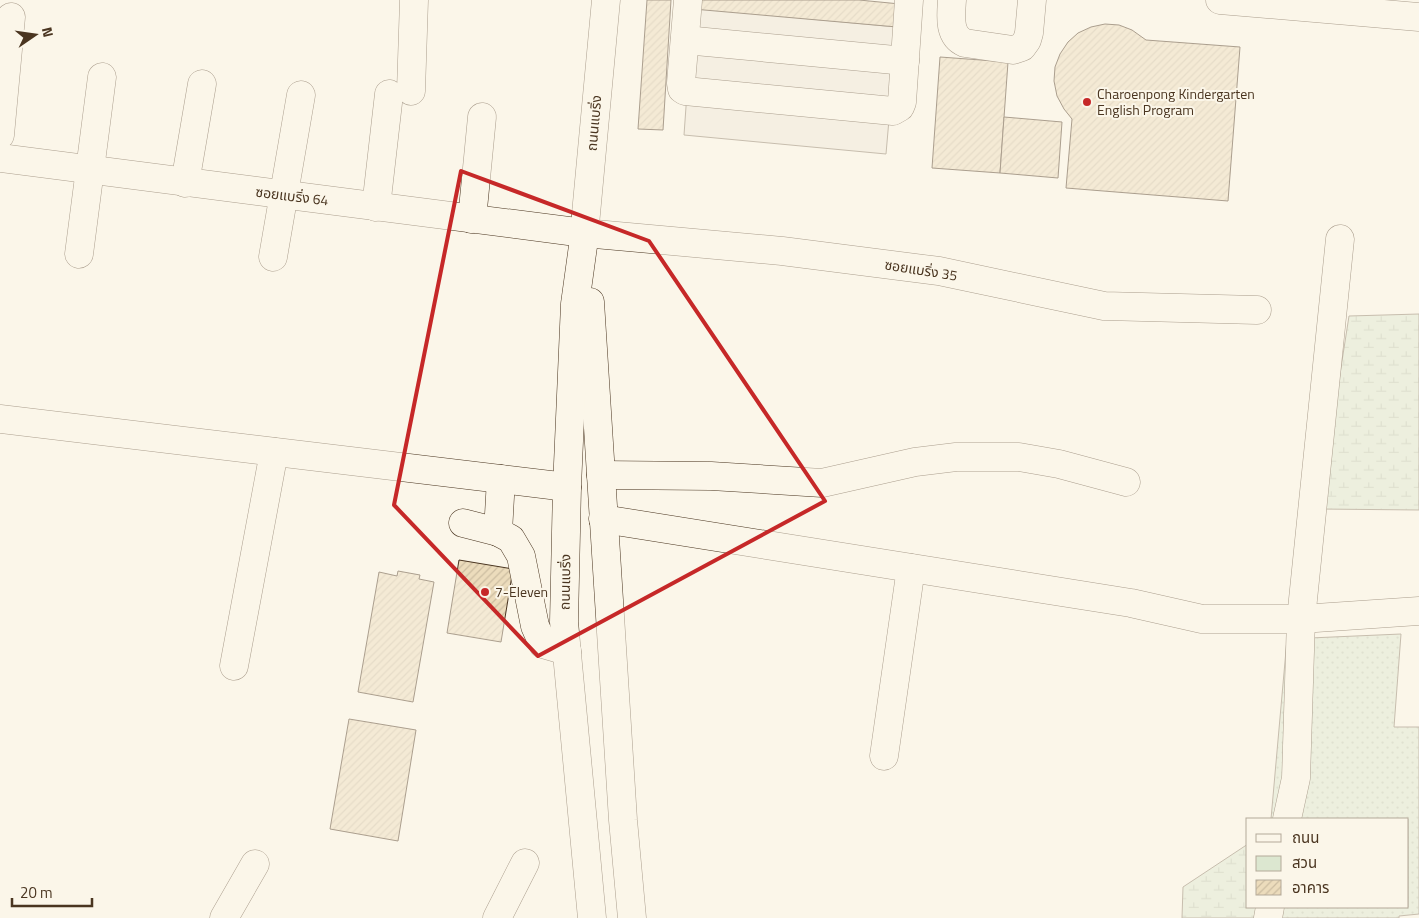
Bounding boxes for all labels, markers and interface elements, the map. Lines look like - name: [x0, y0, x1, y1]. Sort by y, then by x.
- north arrow: [10, 10, 60, 60]
- text: N: [37, 25, 59, 39]
- place label: Charoenpong Kindergarten English Program: [1097, 83, 1255, 120]
- street label: ถนนแบริ่ง: [581, 94, 606, 152]
- marker: Charoenpong Kindergarten English Program: [1081, 96, 1093, 108]
- street label: ซอยแบริ่ง 64: [254, 181, 330, 210]
- street label: ซอยแบริ่ง 35: [883, 253, 959, 286]
- street label: ถนนแบริ่ง: [554, 554, 575, 610]
- place label: 7-Eleven: [495, 581, 548, 602]
- marker: 7-Eleven: [479, 586, 491, 598]
- legend: [1246, 818, 1409, 908]
- text: ถนน: [1292, 826, 1319, 849]
- text: สวน: [1292, 851, 1317, 874]
- scale bar: [12, 876, 92, 908]
- text: อาคาร: [1292, 876, 1329, 899]
- text: 20 m: [20, 881, 53, 904]

